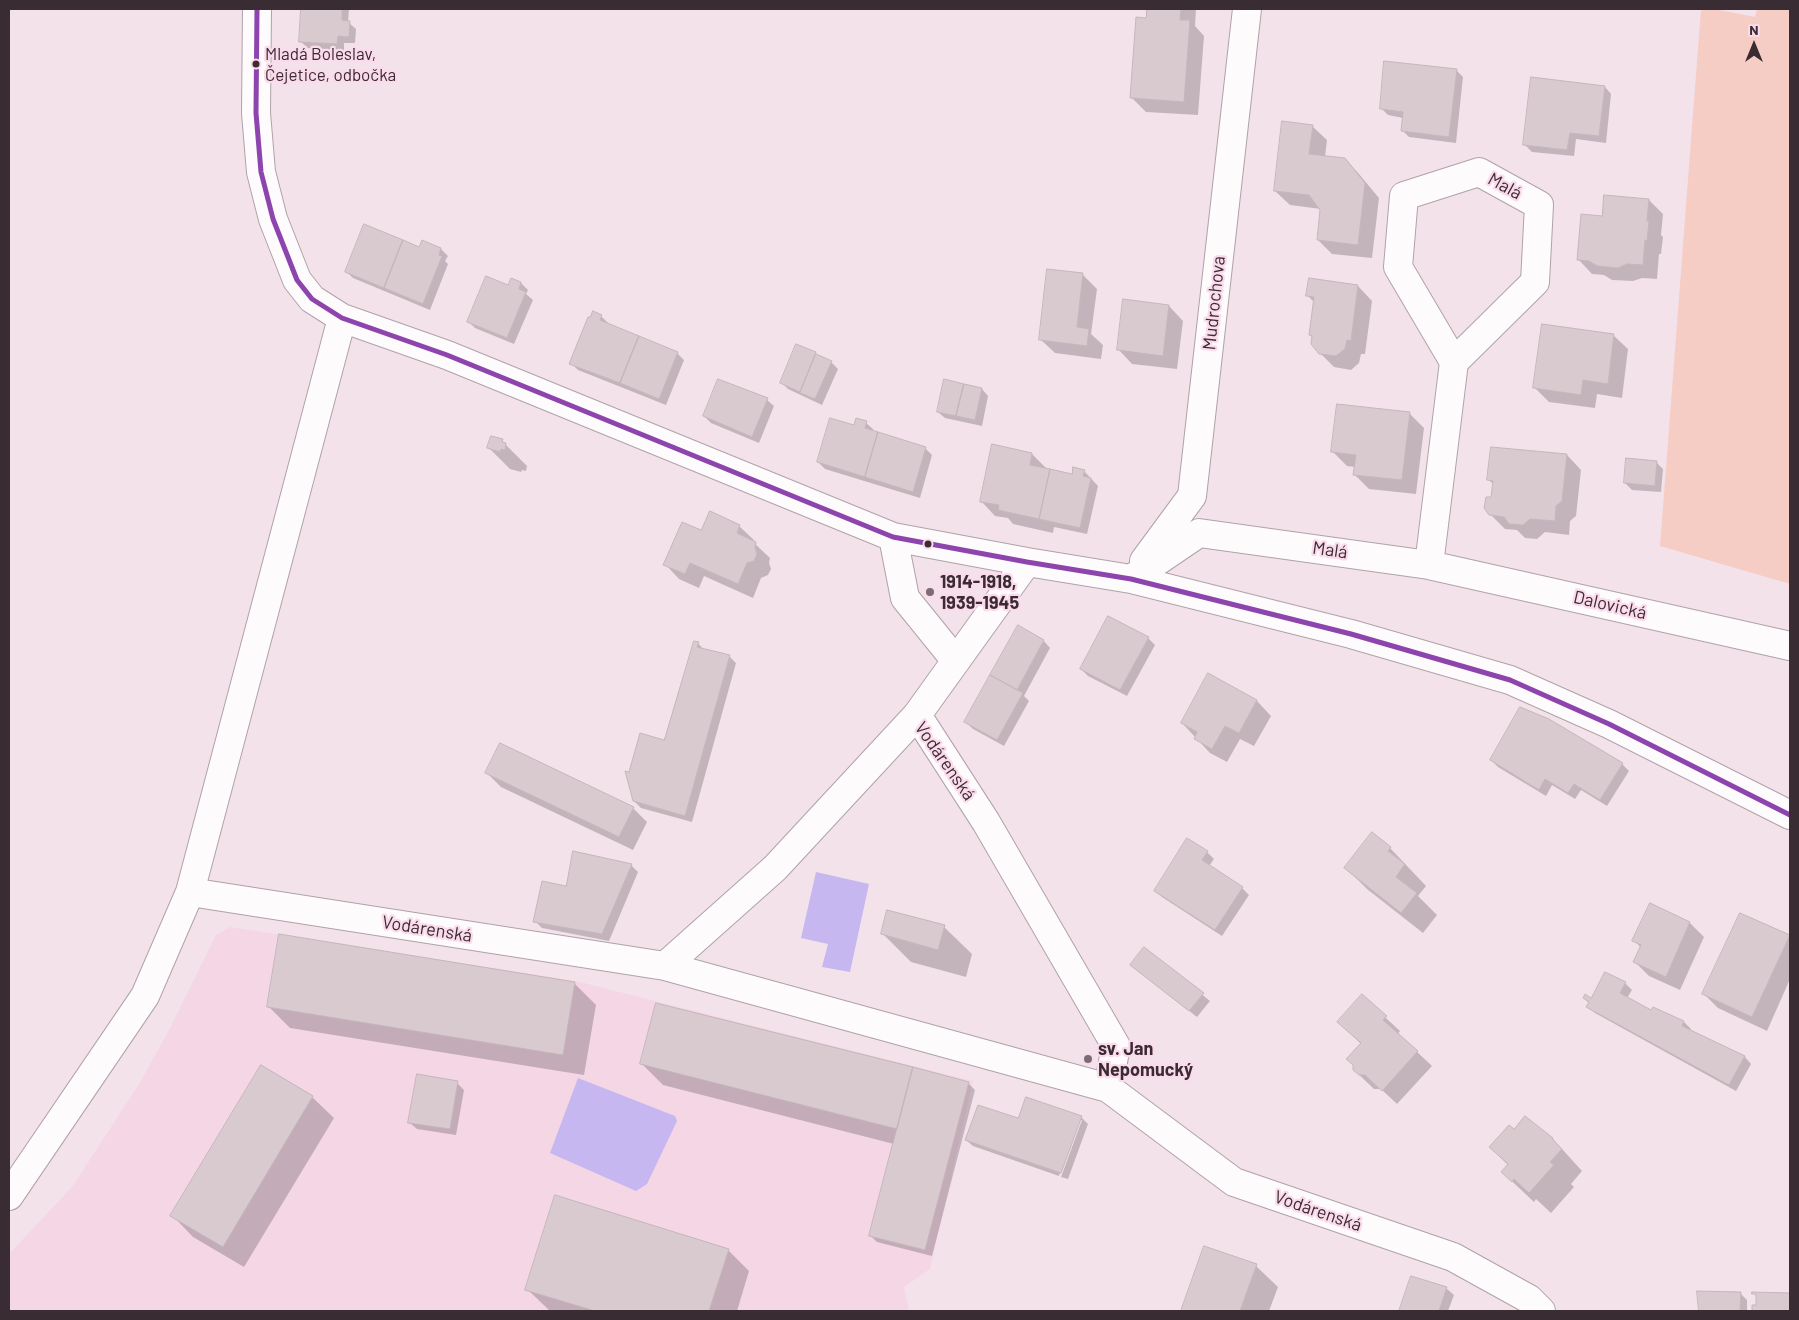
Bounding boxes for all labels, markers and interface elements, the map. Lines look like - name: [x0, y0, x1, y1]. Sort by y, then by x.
- north arrow: [1729, 20, 1779, 70]
- text: N: [1749, 21, 1759, 38]
- place label: Mladá Boleslav, Čejetice, odbočka: [265, 44, 396, 84]
- marker: Mladá Boleslav, Čejetice, odbočka: [251, 59, 261, 69]
- street label: Malá: [1484, 168, 1526, 204]
- street label: Mudrochova: [1198, 255, 1230, 351]
- street label: Malá: [1311, 537, 1349, 563]
- unlabelled marker: [923, 539, 933, 549]
- place label: 1914-1918, 1939-1945: [940, 571, 1019, 614]
- marker: 1914-1918, 1939-1945: [924, 586, 936, 598]
- street label: Dalovická: [1571, 586, 1649, 624]
- street label: Vodárenská: [910, 718, 980, 804]
- street label: Vodárenská: [380, 911, 474, 947]
- place label: sv. Jan Nepomucký: [1098, 1038, 1193, 1080]
- marker: sv. Jan Nepomucký: [1082, 1053, 1094, 1065]
- street label: Vodárenská: [1271, 1186, 1365, 1236]

